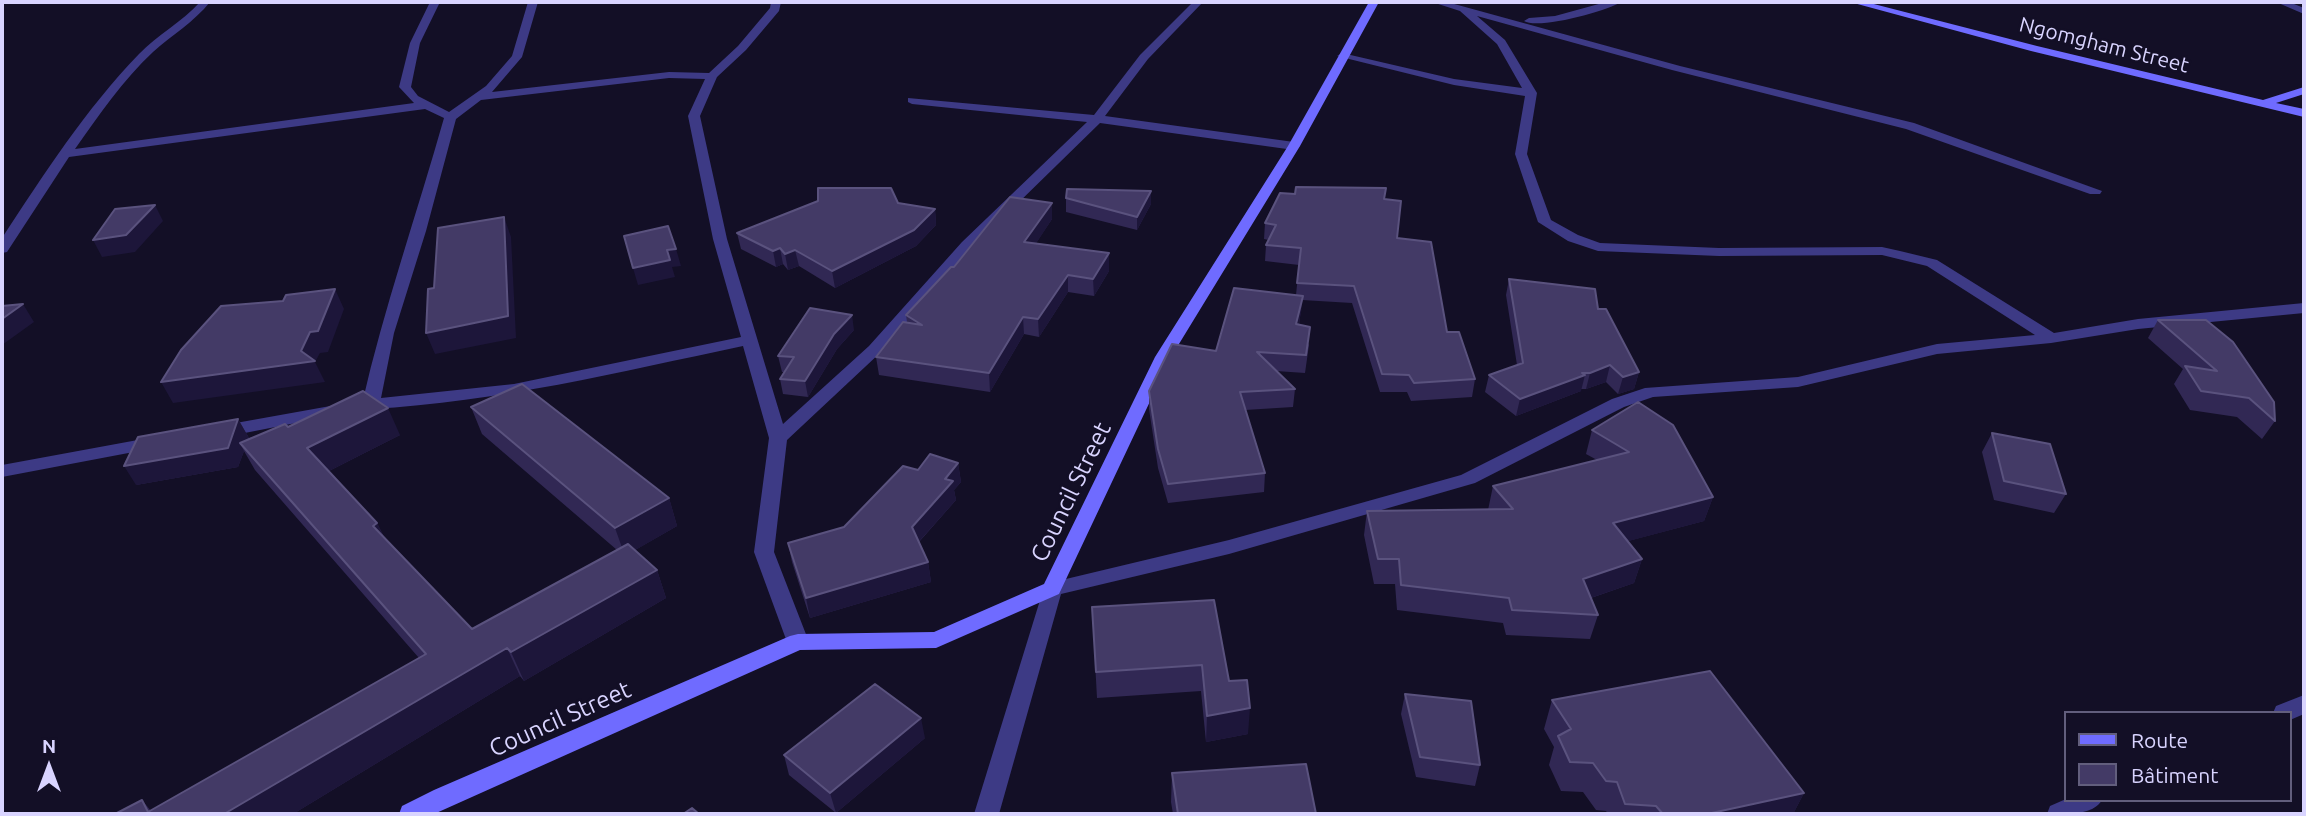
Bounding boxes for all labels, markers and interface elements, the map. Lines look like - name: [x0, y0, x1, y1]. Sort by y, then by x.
- street label: Ngomgham Street: [2017, 12, 2191, 78]
- street label: Council Street: [1025, 417, 1117, 567]
- street label: Council Street: [485, 675, 635, 763]
- legend: [2064, 711, 2292, 802]
- text: Route: [2131, 728, 2188, 752]
- north arrow: [14, 732, 84, 802]
- text: N: [42, 735, 56, 757]
- text: Bâtiment: [2131, 763, 2218, 787]

